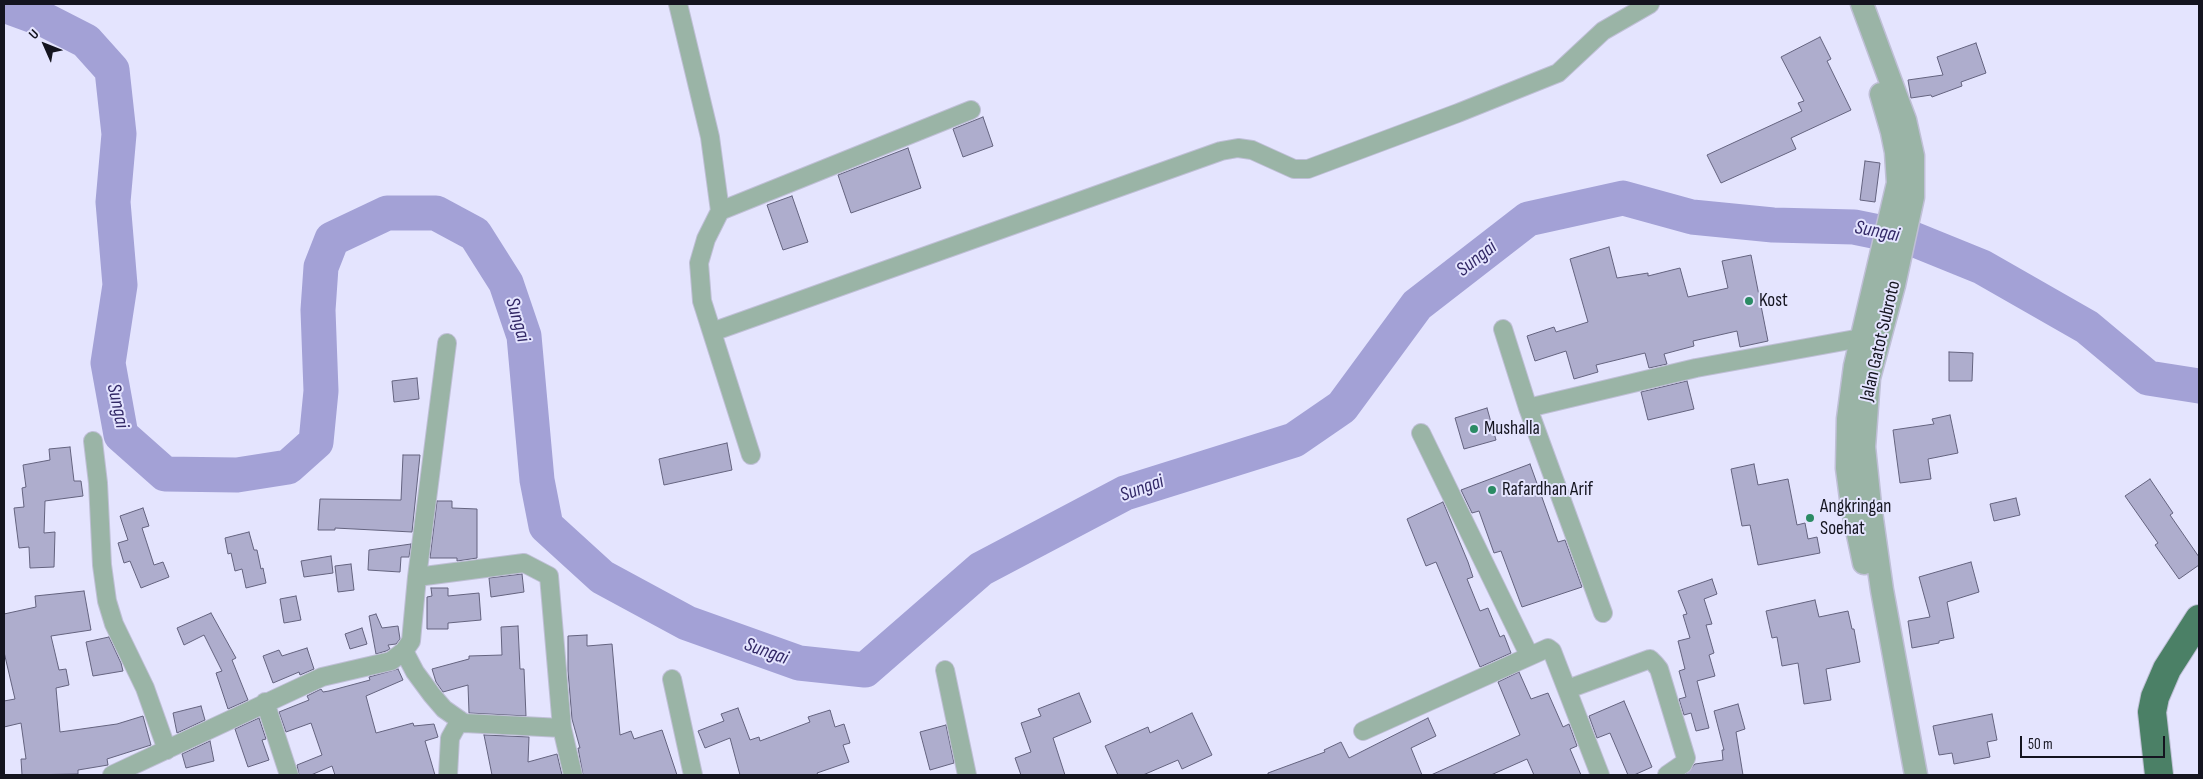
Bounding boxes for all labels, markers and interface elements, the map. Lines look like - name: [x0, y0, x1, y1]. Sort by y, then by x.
- north arrow: [20, 20, 70, 70]
- text: U: [25, 26, 42, 43]
- water label: Sungai: [1853, 216, 1901, 248]
- water label: Sungai: [1452, 236, 1502, 282]
- street label: Jalan Gatot Subroto: [1856, 279, 1906, 403]
- place label: Kost: [1759, 290, 1788, 312]
- water label: Sungai: [499, 295, 535, 345]
- marker: Kost: [1743, 295, 1755, 307]
- water label: Sungai: [101, 382, 133, 430]
- place label: Mushalla: [1484, 418, 1540, 440]
- marker: Mushalla: [1468, 423, 1480, 435]
- water label: Sungai: [1117, 470, 1167, 508]
- place label: Rafardhan Arif: [1502, 479, 1593, 501]
- marker: Rafardhan Arif: [1486, 484, 1498, 496]
- place label: Angkringan Soehat: [1820, 496, 1891, 540]
- marker: Angkringan Soehat: [1804, 512, 1816, 524]
- water label: Sungai: [741, 633, 791, 671]
- scale bar: [2023, 726, 2168, 758]
- text: 50 m: [2028, 735, 2053, 754]

